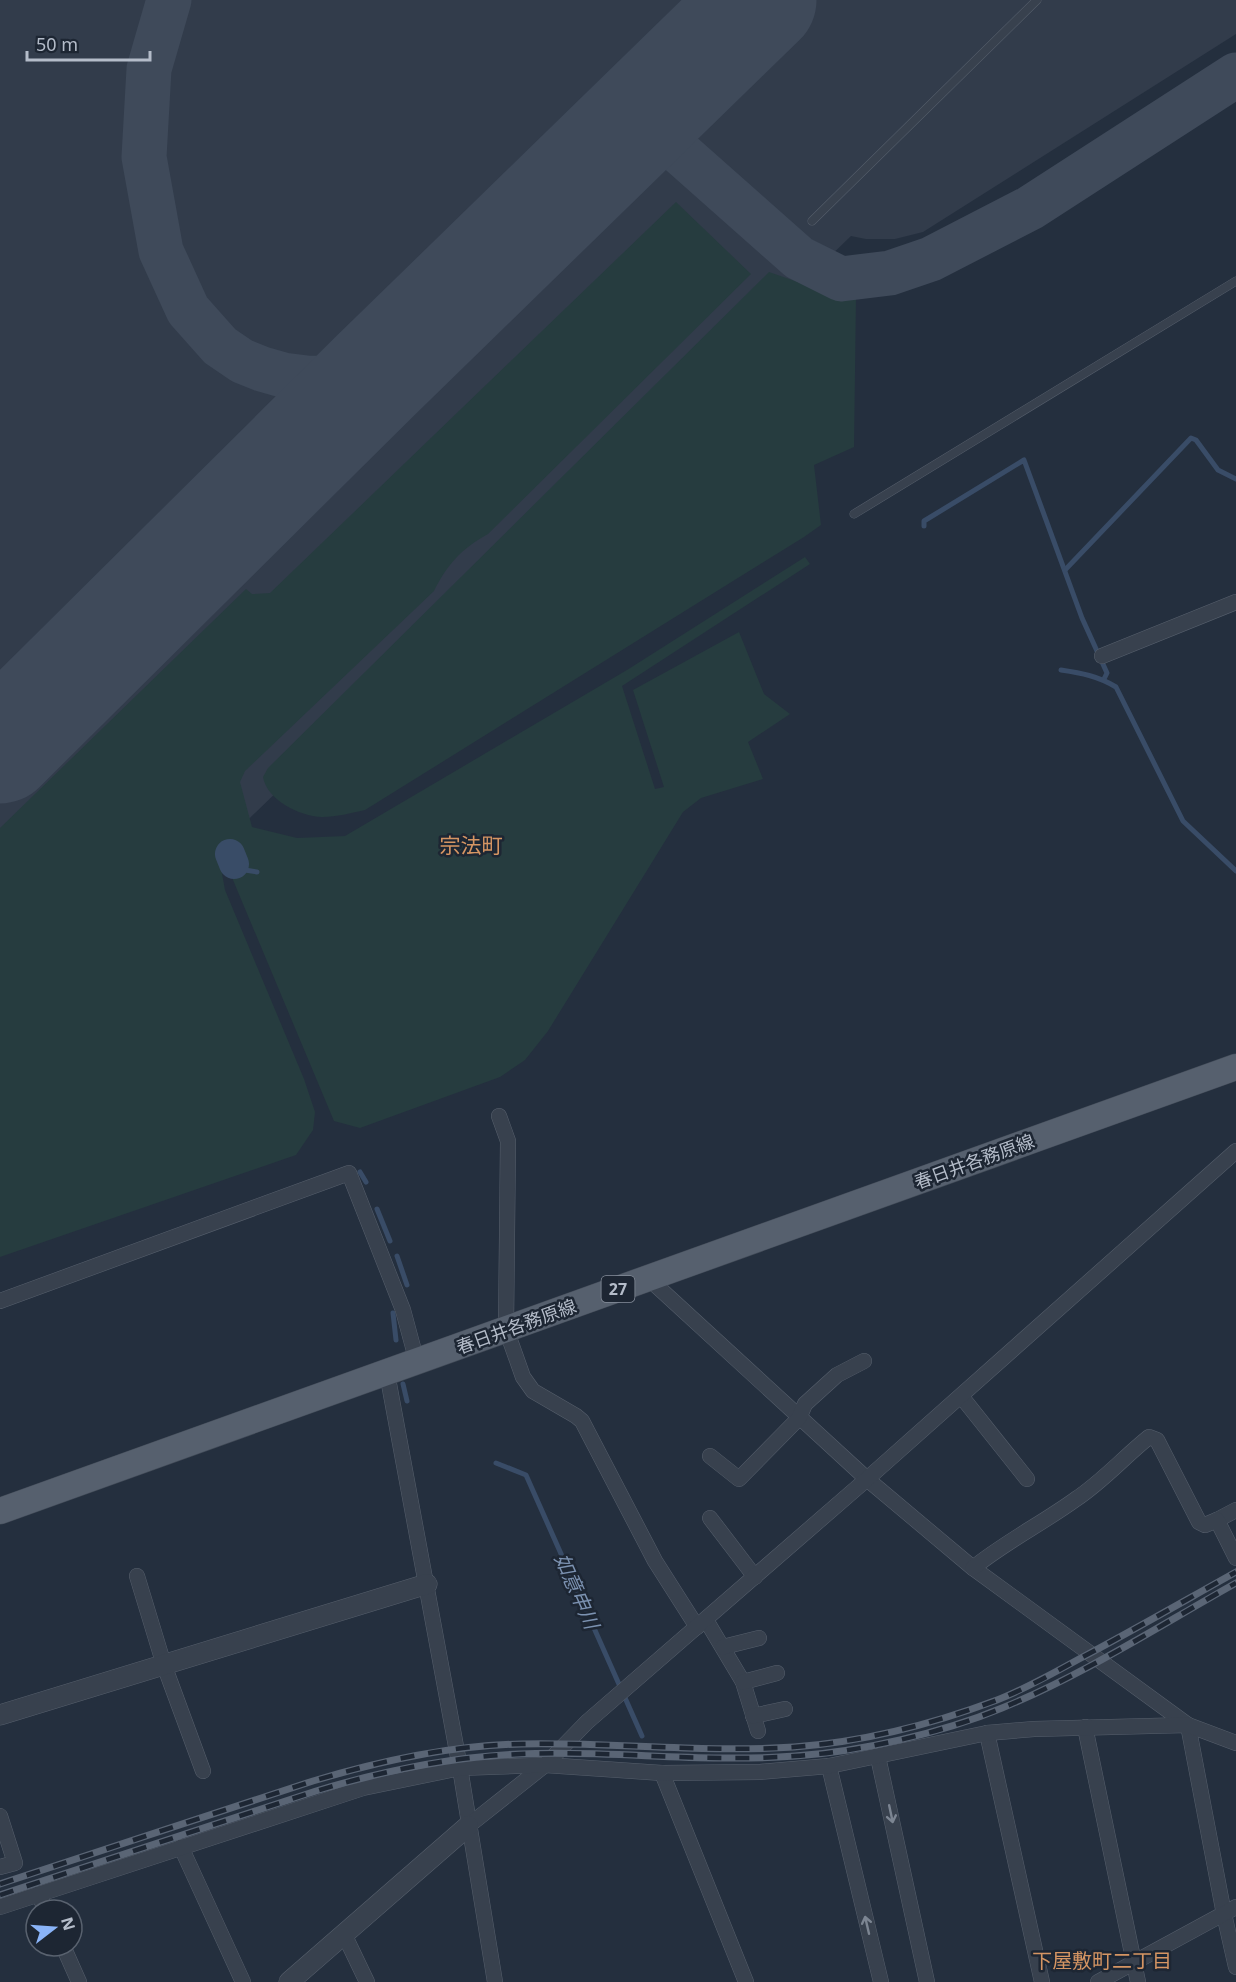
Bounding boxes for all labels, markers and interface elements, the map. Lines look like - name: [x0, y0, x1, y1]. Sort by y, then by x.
- scale bar: [27, 24, 150, 62]
- text: 50 m: [36, 32, 78, 56]
- district label: 宗法町: [440, 831, 503, 859]
- street label: 春日井各務原線: [911, 1128, 1037, 1194]
- road number: 27: [602, 1276, 634, 1302]
- street label: 春日井各務原線: [453, 1293, 579, 1359]
- water label: 如意申川: [548, 1549, 606, 1635]
- one-way arrow: [886, 1804, 897, 1824]
- north arrow: [24, 1898, 84, 1958]
- text: N: [56, 1914, 81, 1933]
- one-way arrow: [861, 1916, 873, 1935]
- district label: 下屋敷町二丁目: [1032, 1947, 1172, 1974]

